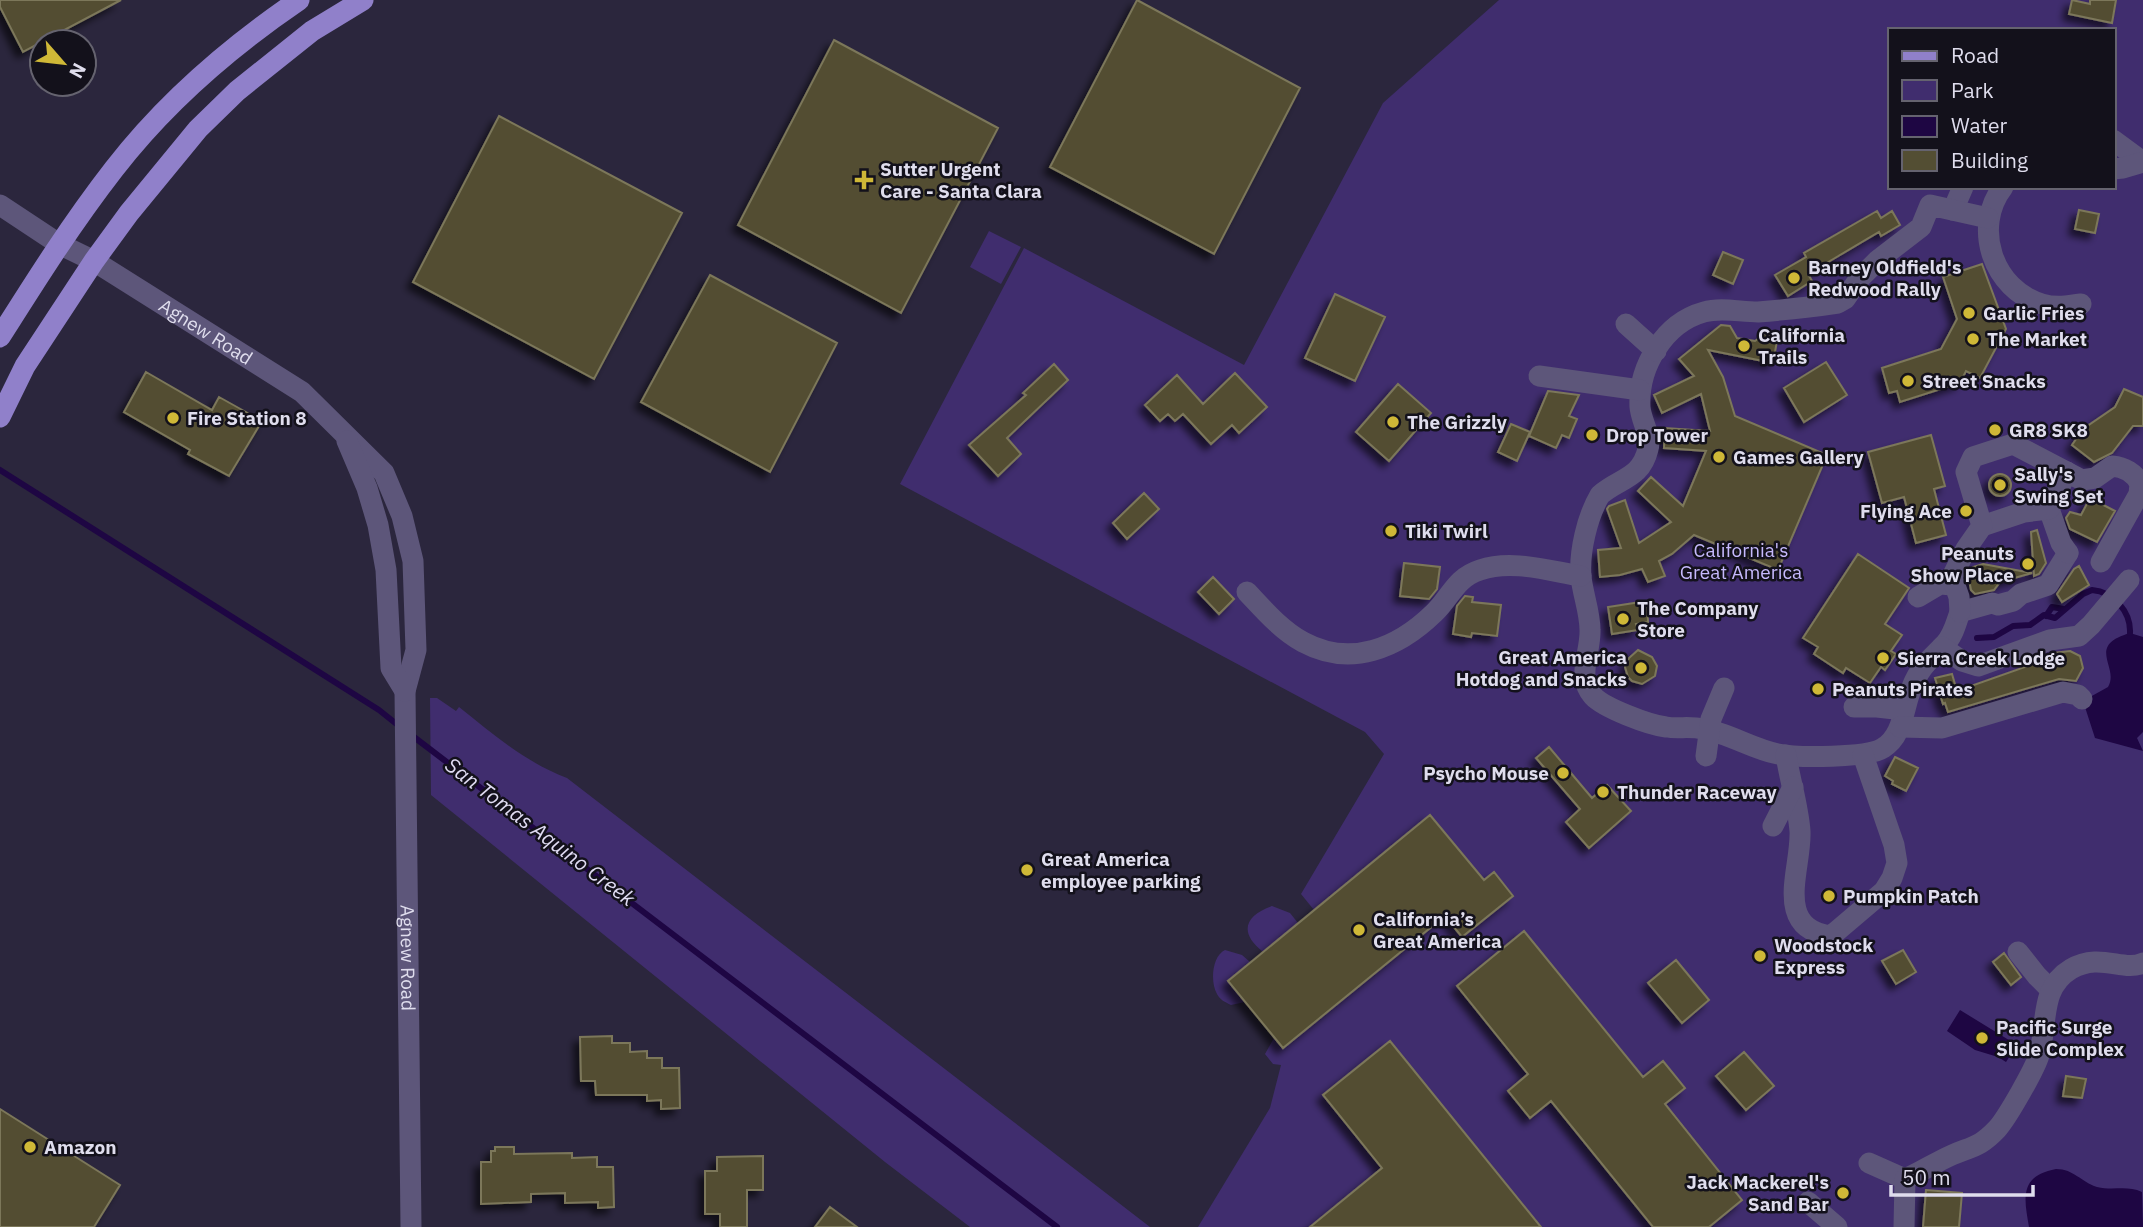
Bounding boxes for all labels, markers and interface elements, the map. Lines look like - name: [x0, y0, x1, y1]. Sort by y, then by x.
- north arrow: [28, 28, 98, 98]
- legend: [1888, 28, 2115, 189]
- text: Road: [1951, 41, 1999, 69]
- text: N: [64, 59, 92, 83]
- text: Park: [1951, 76, 1994, 104]
- text: Water: [1951, 111, 2008, 139]
- text: Building: [1951, 146, 2028, 174]
- place label: Sutter Urgent Care - Santa Clara: [880, 157, 1042, 203]
- marker: Sutter Urgent Care - Santa Clara: [854, 170, 874, 190]
- place label: Barney Oldfield's Redwood Rally: [1808, 255, 1961, 301]
- marker: Barney Oldfield's Redwood Rally: [1786, 270, 1802, 286]
- street label: Agnew Road: [155, 293, 257, 370]
- place label: Garlic Fries: [1983, 301, 2085, 325]
- marker: Garlic Fries: [1961, 305, 1977, 321]
- place label: California Trails: [1758, 323, 1845, 369]
- place label: The Market: [1987, 327, 2087, 351]
- marker: The Market: [1965, 331, 1981, 347]
- marker: California Trails: [1736, 338, 1752, 354]
- place label: Street Snacks: [1922, 369, 2046, 393]
- marker: Street Snacks: [1900, 373, 1916, 389]
- place label: Fire Station 8: [187, 406, 307, 430]
- marker: Fire Station 8: [165, 410, 181, 426]
- place label: The Grizzly: [1407, 410, 1508, 434]
- marker: The Grizzly: [1385, 414, 1401, 430]
- place label: GR8 SK8: [2009, 418, 2088, 442]
- marker: GR8 SK8: [1987, 422, 2003, 438]
- place label: Drop Tower: [1606, 423, 1708, 447]
- marker: Drop Tower: [1584, 427, 1600, 443]
- place label: Games Gallery: [1733, 445, 1865, 469]
- marker: Games Gallery: [1711, 449, 1727, 465]
- place label: Sally's Swing Set: [2014, 462, 2103, 508]
- marker: Sally's Swing Set: [1992, 477, 2008, 493]
- place label: Flying Ace: [1860, 499, 1952, 523]
- marker: Flying Ace: [1958, 503, 1974, 519]
- place label: Tiki Twirl: [1405, 519, 1488, 543]
- marker: Tiki Twirl: [1383, 523, 1399, 539]
- park label: California's Great America: [1680, 538, 1802, 584]
- place label: Peanuts Show Place: [1910, 541, 2014, 587]
- marker: Peanuts Show Place: [2020, 556, 2036, 572]
- place label: The Company Store: [1637, 596, 1759, 642]
- marker: The Company Store: [1615, 611, 1631, 627]
- place label: Great America Hotdog and Snacks: [1456, 645, 1627, 691]
- place label: Sierra Creek Lodge: [1897, 646, 2065, 670]
- marker: Sierra Creek Lodge: [1875, 650, 1891, 666]
- marker: Great America Hotdog and Snacks: [1633, 660, 1649, 676]
- place label: Peanuts Pirates: [1832, 677, 1973, 701]
- marker: Peanuts Pirates: [1810, 681, 1826, 697]
- water label: San Tomas Aquino Creek: [440, 751, 642, 913]
- place label: Psycho Mouse: [1423, 761, 1549, 785]
- marker: Psycho Mouse: [1555, 765, 1571, 781]
- place label: Thunder Raceway: [1617, 780, 1778, 804]
- marker: Thunder Raceway: [1595, 784, 1611, 800]
- place label: Great America employee parking: [1041, 847, 1201, 893]
- marker: Great America employee parking: [1019, 862, 1035, 878]
- place label: Pumpkin Patch: [1843, 884, 1979, 908]
- marker: Pumpkin Patch: [1821, 888, 1837, 904]
- street label: Agnew Road: [395, 905, 421, 1011]
- place label: California’s Great America: [1373, 907, 1502, 953]
- marker: California’s Great America: [1351, 922, 1367, 938]
- place label: Woodstock Express: [1774, 933, 1873, 979]
- marker: Woodstock Express: [1752, 948, 1768, 964]
- place label: Pacific Surge Slide Complex: [1996, 1015, 2125, 1061]
- marker: Pacific Surge Slide Complex: [1974, 1030, 1990, 1046]
- place label: Amazon: [44, 1135, 116, 1159]
- marker: Amazon: [22, 1139, 38, 1155]
- scale bar: [1891, 1154, 2033, 1198]
- text: 50 m: [1902, 1163, 1951, 1191]
- place label: Jack Mackerel's Sand Bar: [1686, 1170, 1829, 1216]
- marker: Jack Mackerel's Sand Bar: [1835, 1185, 1851, 1201]

